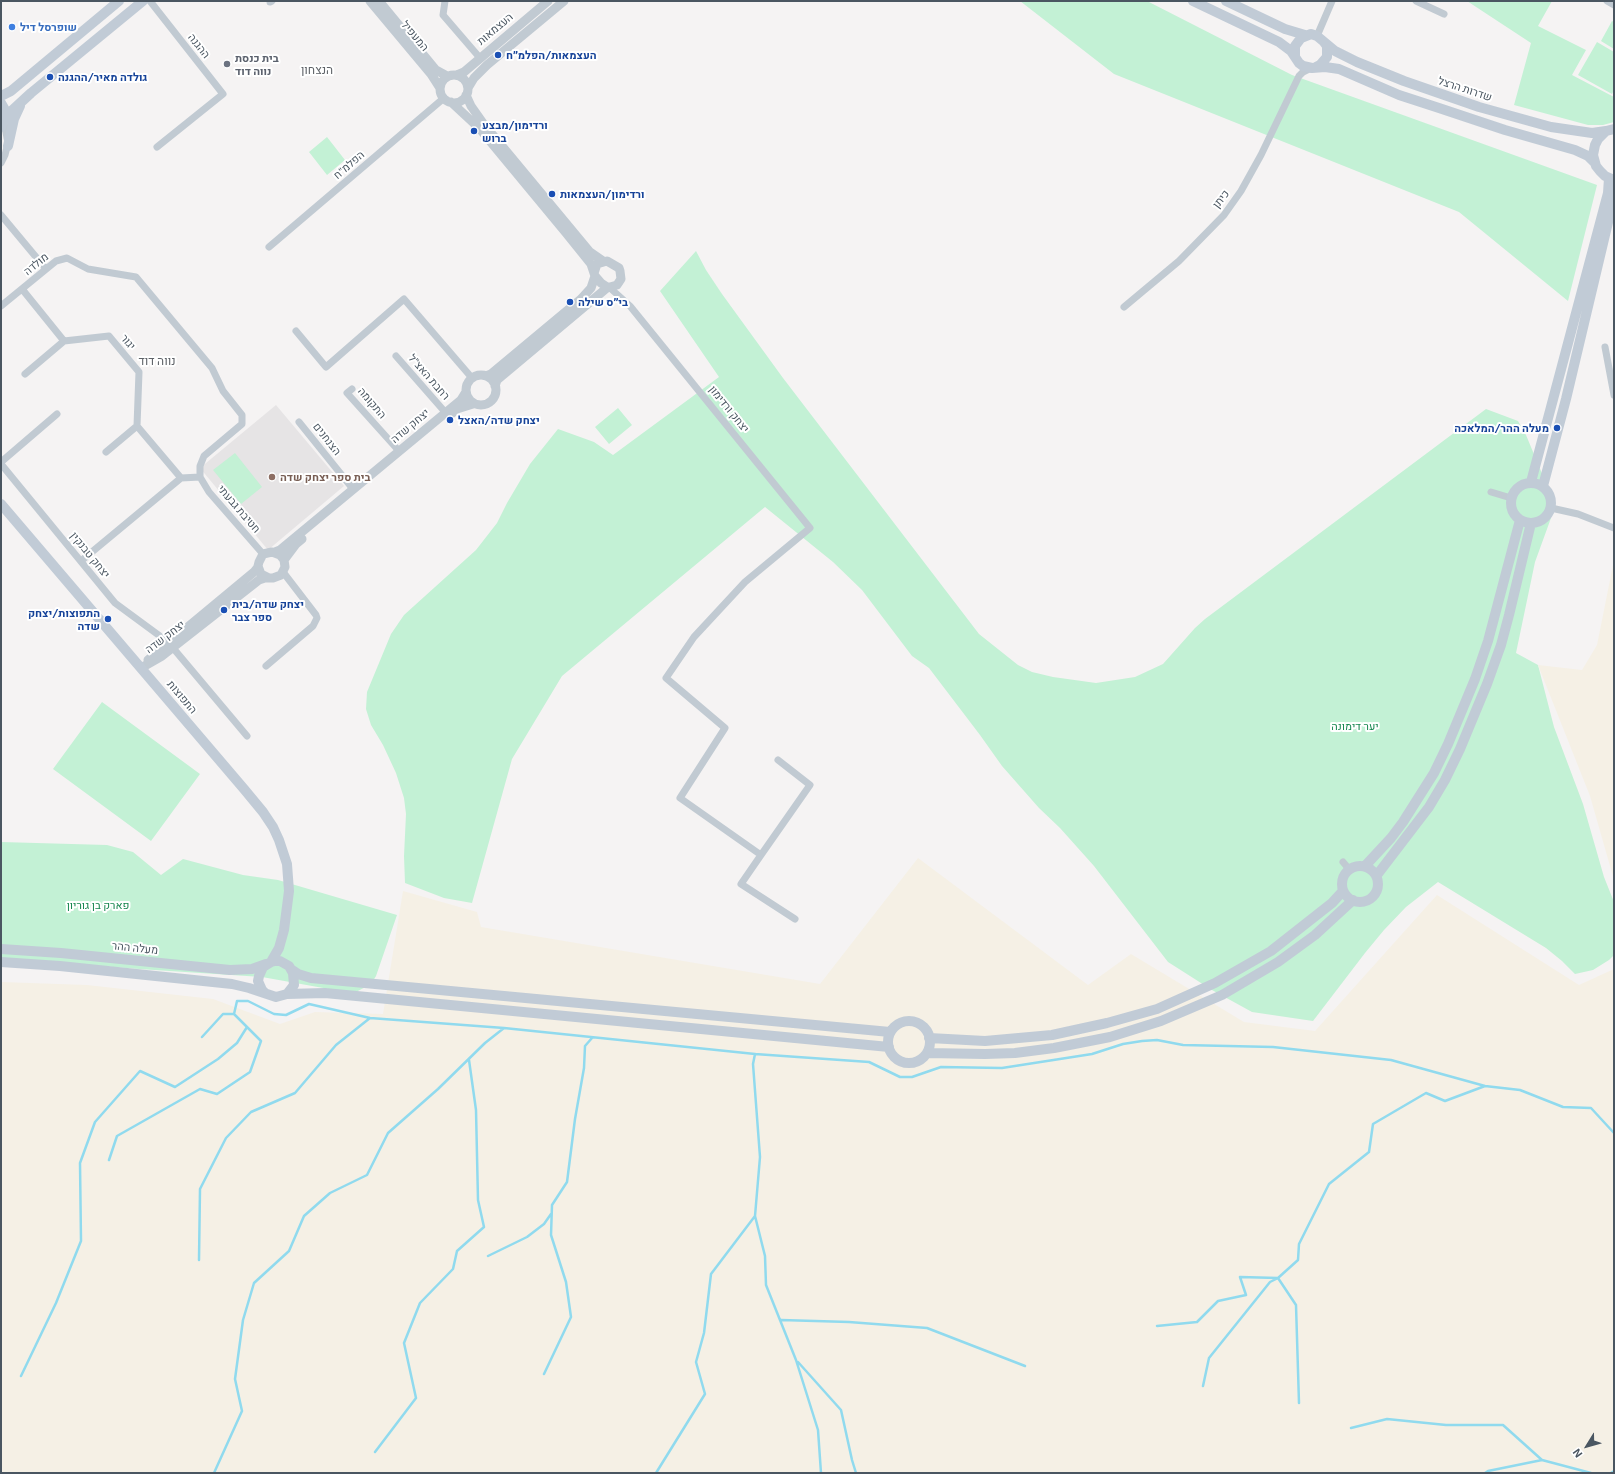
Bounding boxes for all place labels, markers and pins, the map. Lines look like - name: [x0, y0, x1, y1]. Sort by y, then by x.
- place label: שופרסל דיל: [20, 20, 77, 34]
- marker: שופרסל דיל: [7, 22, 17, 32]
- place label: העצמאות/הפלמ״ח: [506, 48, 597, 62]
- marker: העצמאות/הפלמ״ח: [493, 50, 503, 60]
- place label: בית כנסת נווה דוד: [235, 51, 279, 77]
- marker: בית כנסת נווה דוד: [222, 59, 232, 69]
- place label: גולדה מאיר/ההגנה: [58, 70, 147, 84]
- marker: גולדה מאיר/ההגנה: [45, 72, 55, 82]
- place label: ורדימון/מבצע ברוש: [482, 118, 548, 144]
- marker: ורדימון/מבצע ברוש: [469, 126, 479, 136]
- place label: ורדימון/העצמאות: [560, 187, 645, 201]
- marker: ורדימון/העצמאות: [547, 189, 557, 199]
- place label: בי״ס שילה: [578, 295, 628, 309]
- marker: בי״ס שילה: [565, 297, 575, 307]
- place label: יצחק שדה/האצל: [458, 413, 540, 427]
- marker: יצחק שדה/האצל: [445, 415, 455, 425]
- place label: מעלה ההר/המלאכה: [1454, 421, 1549, 435]
- marker: מעלה ההר/המלאכה: [1552, 423, 1562, 433]
- place label: בית ספר יצחק שדה: [280, 470, 370, 484]
- marker: בית ספר יצחק שדה: [267, 472, 277, 482]
- place label: יצחק שדה/בית ספר צבר: [232, 597, 304, 623]
- marker: יצחק שדה/בית ספר צבר: [219, 605, 229, 615]
- place label: התפוצות/יצחק שדה: [28, 606, 100, 632]
- marker: התפוצות/יצחק שדה: [103, 614, 113, 624]

